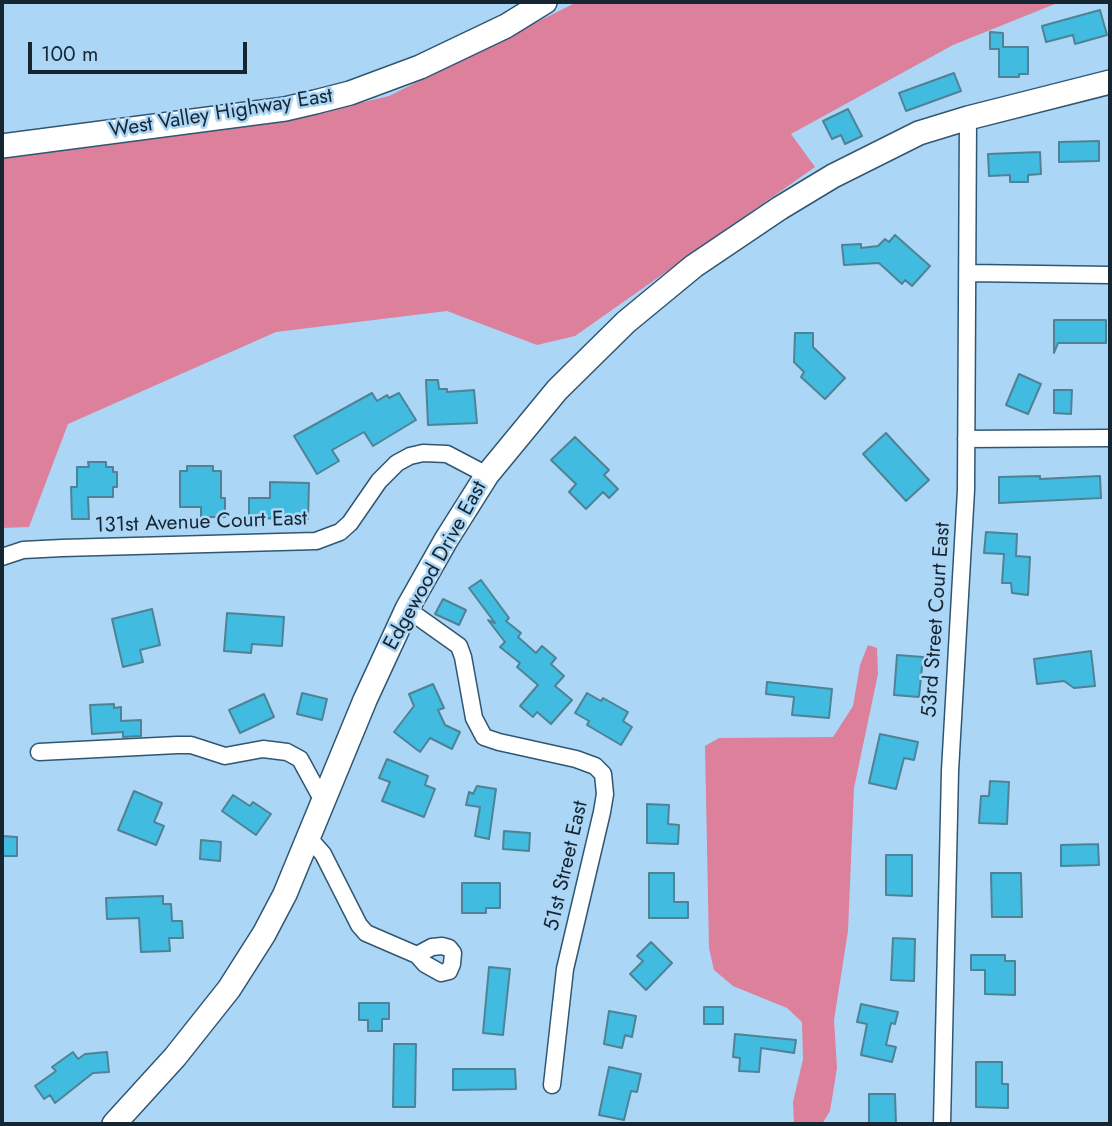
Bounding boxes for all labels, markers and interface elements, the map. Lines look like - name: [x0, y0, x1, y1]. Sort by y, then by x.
- scale bar: [32, 28, 250, 72]
- text: 100 m: [41, 39, 98, 69]
- street label: West Valley Highway East: [108, 84, 334, 144]
- street label: Edgewood Drive East: [379, 477, 493, 655]
- street label: 131st Avenue Court East: [94, 507, 308, 539]
- street label: 53rd Street Court East: [918, 521, 956, 719]
- street label: 51st Street East: [540, 799, 594, 933]

